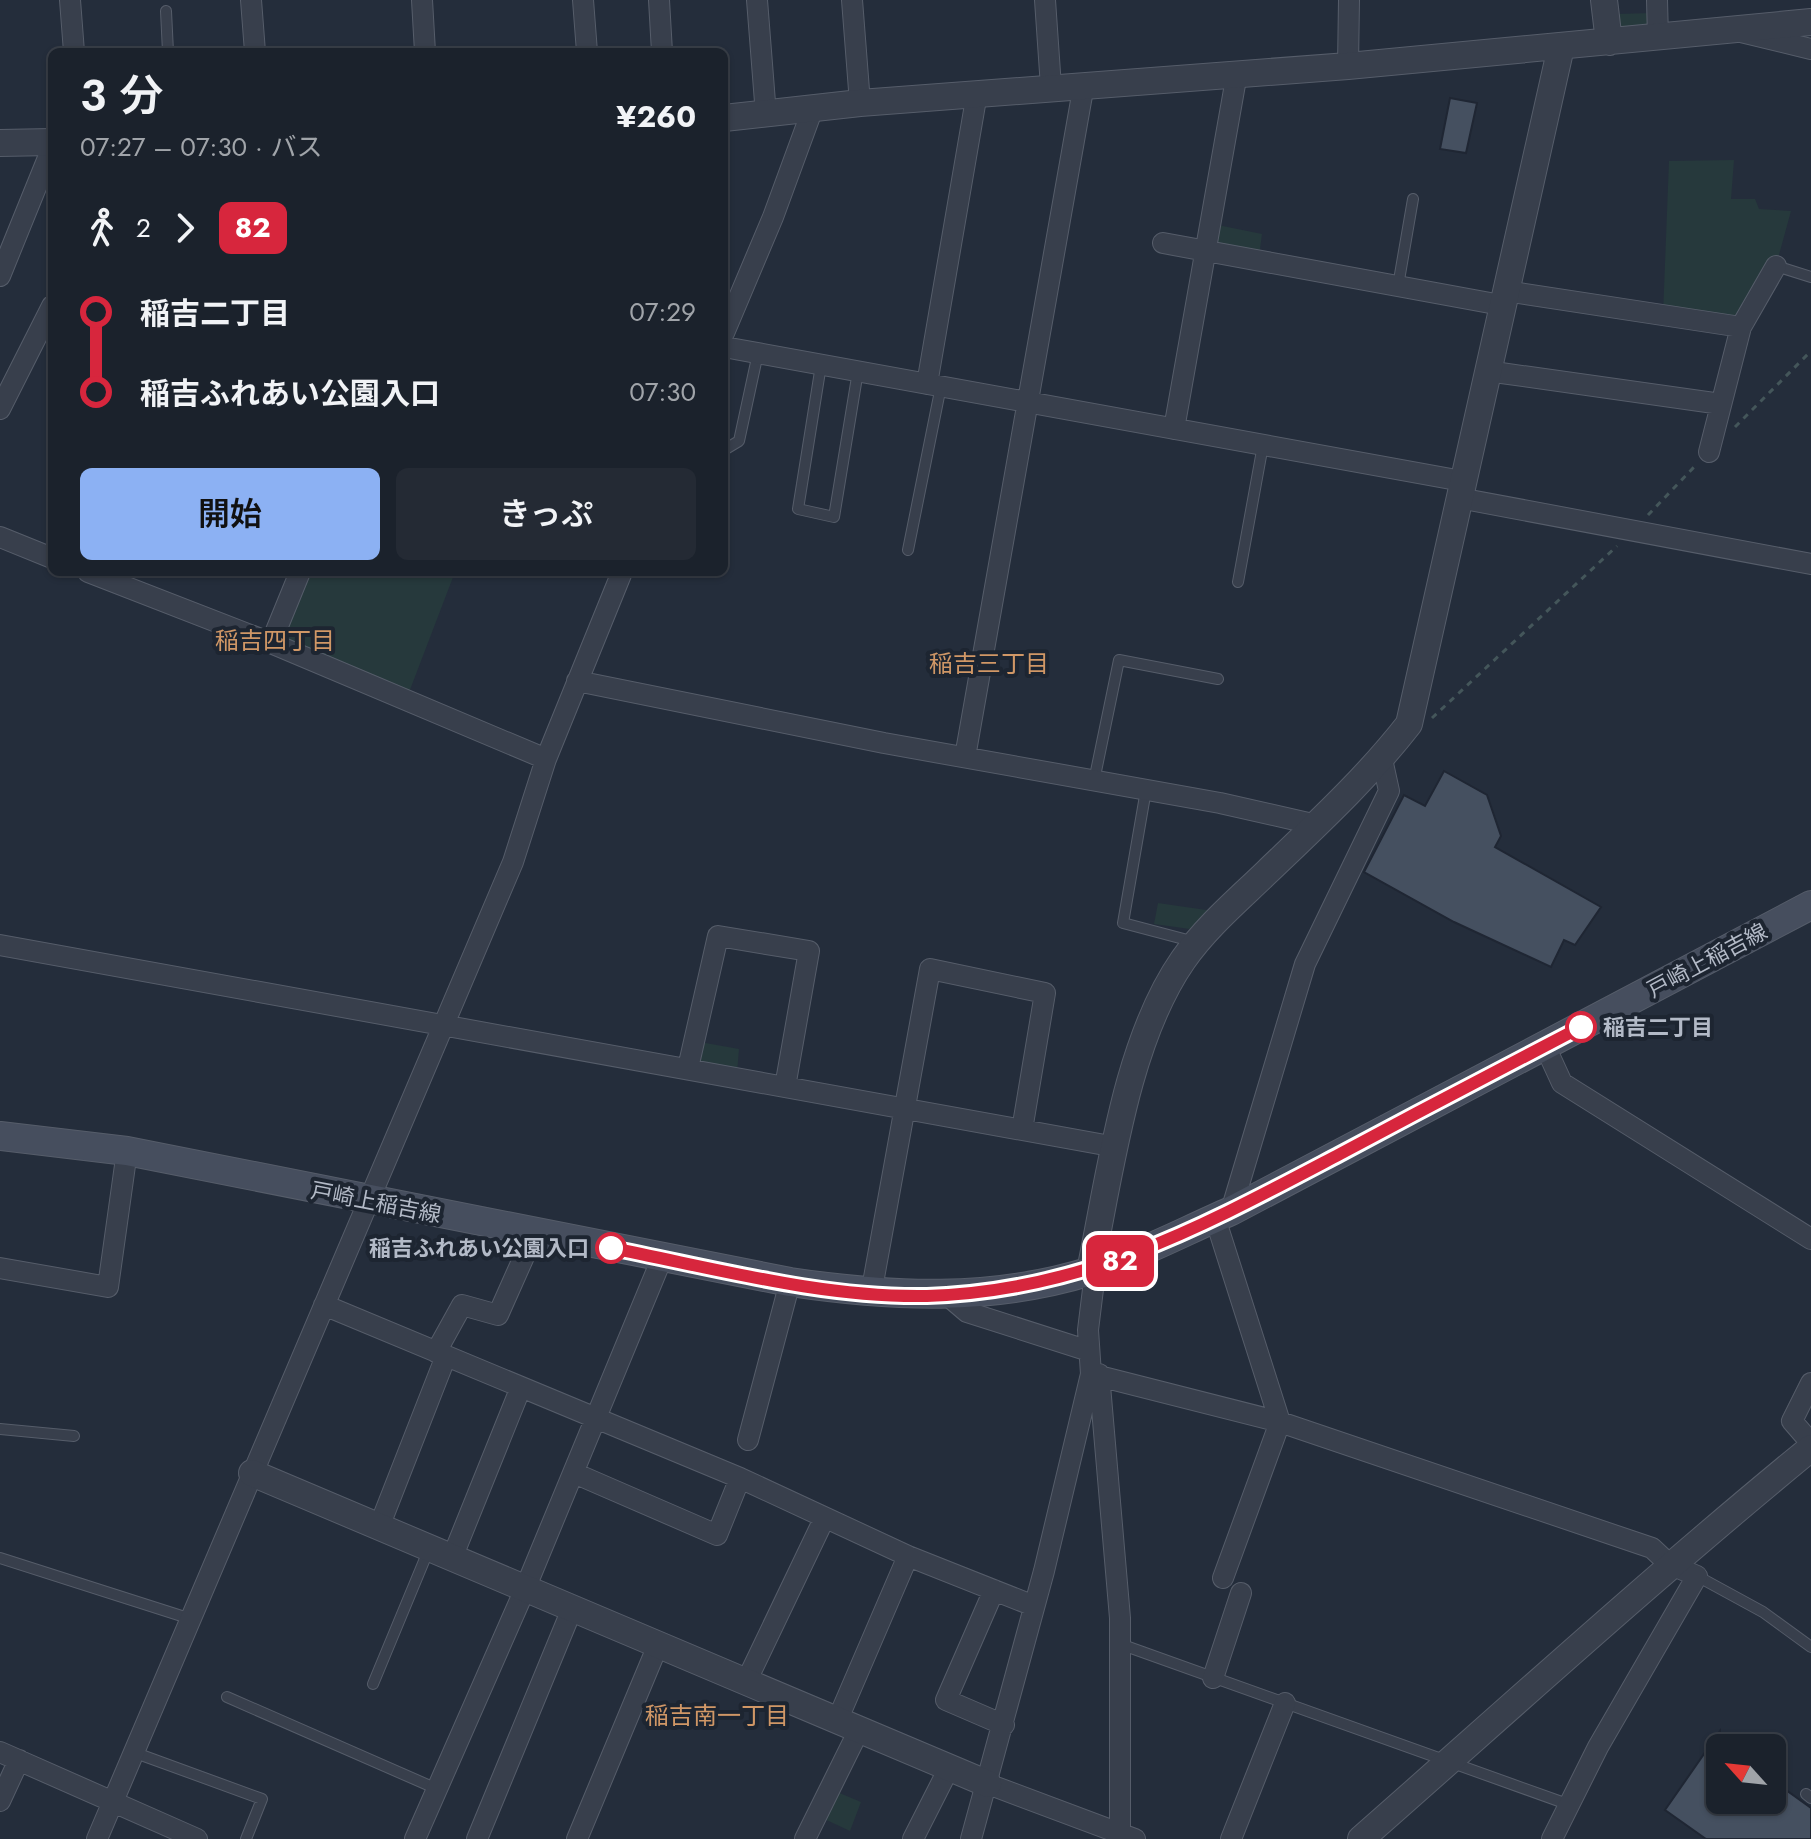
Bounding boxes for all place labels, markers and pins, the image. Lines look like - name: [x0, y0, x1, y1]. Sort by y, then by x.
- place label: 稲吉二丁目: [1603, 1011, 1713, 1043]
- marker: 稲吉二丁目: [1566, 1012, 1596, 1042]
- place label: 稲吉ふれあい公園入口: [369, 1232, 589, 1264]
- marker: 稲吉ふれあい公園入口: [596, 1233, 626, 1263]

